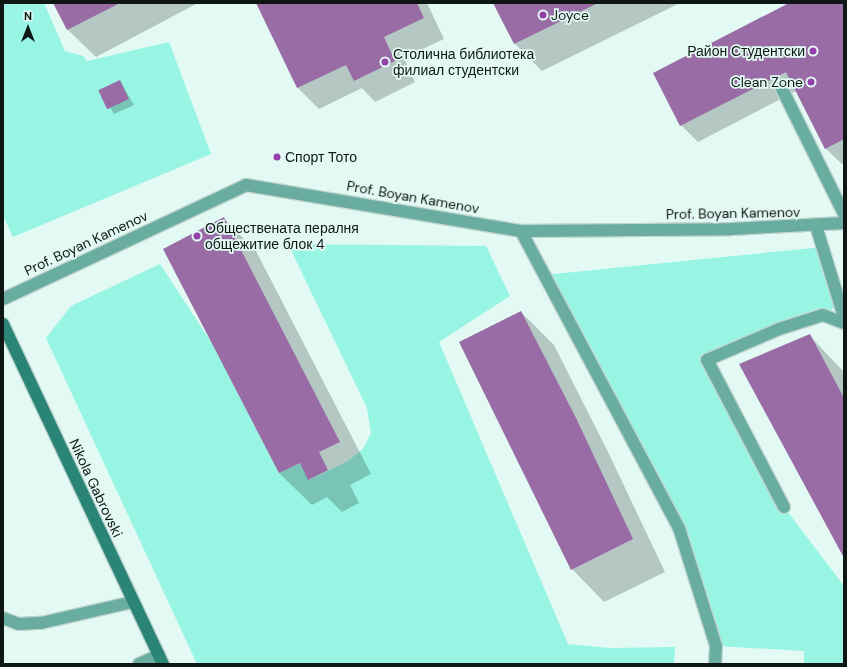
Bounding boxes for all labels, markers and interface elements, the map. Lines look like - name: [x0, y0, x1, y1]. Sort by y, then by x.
- place label: Joyce: [551, 7, 589, 23]
- north arrow: [8, 8, 48, 48]
- text: N: [24, 9, 32, 23]
- marker: Joyce: [538, 10, 548, 20]
- place label: Район Студентски: [687, 43, 805, 59]
- place label: Столична библиотека филиал студентски: [393, 46, 534, 78]
- marker: Район Студентски: [808, 46, 818, 56]
- marker: Столична библиотека филиал студентски: [380, 57, 390, 67]
- place label: Clean Zone: [731, 74, 803, 90]
- marker: Clean Zone: [806, 77, 816, 87]
- place label: Спорт Тото: [285, 149, 357, 165]
- marker: Спорт Тото: [272, 152, 282, 162]
- street label: Prof. Boyan Kamenov: [345, 177, 481, 217]
- street label: Prof. Boyan Kamenov: [666, 203, 800, 223]
- street label: Prof. Boyan Kamenov: [22, 207, 150, 279]
- place label: Обществената пералня общежитие блок 4: [205, 220, 359, 252]
- marker: Обществената пералня общежитие блок 4: [192, 231, 202, 241]
- street label: Nikola Gabrovski: [66, 436, 126, 540]

